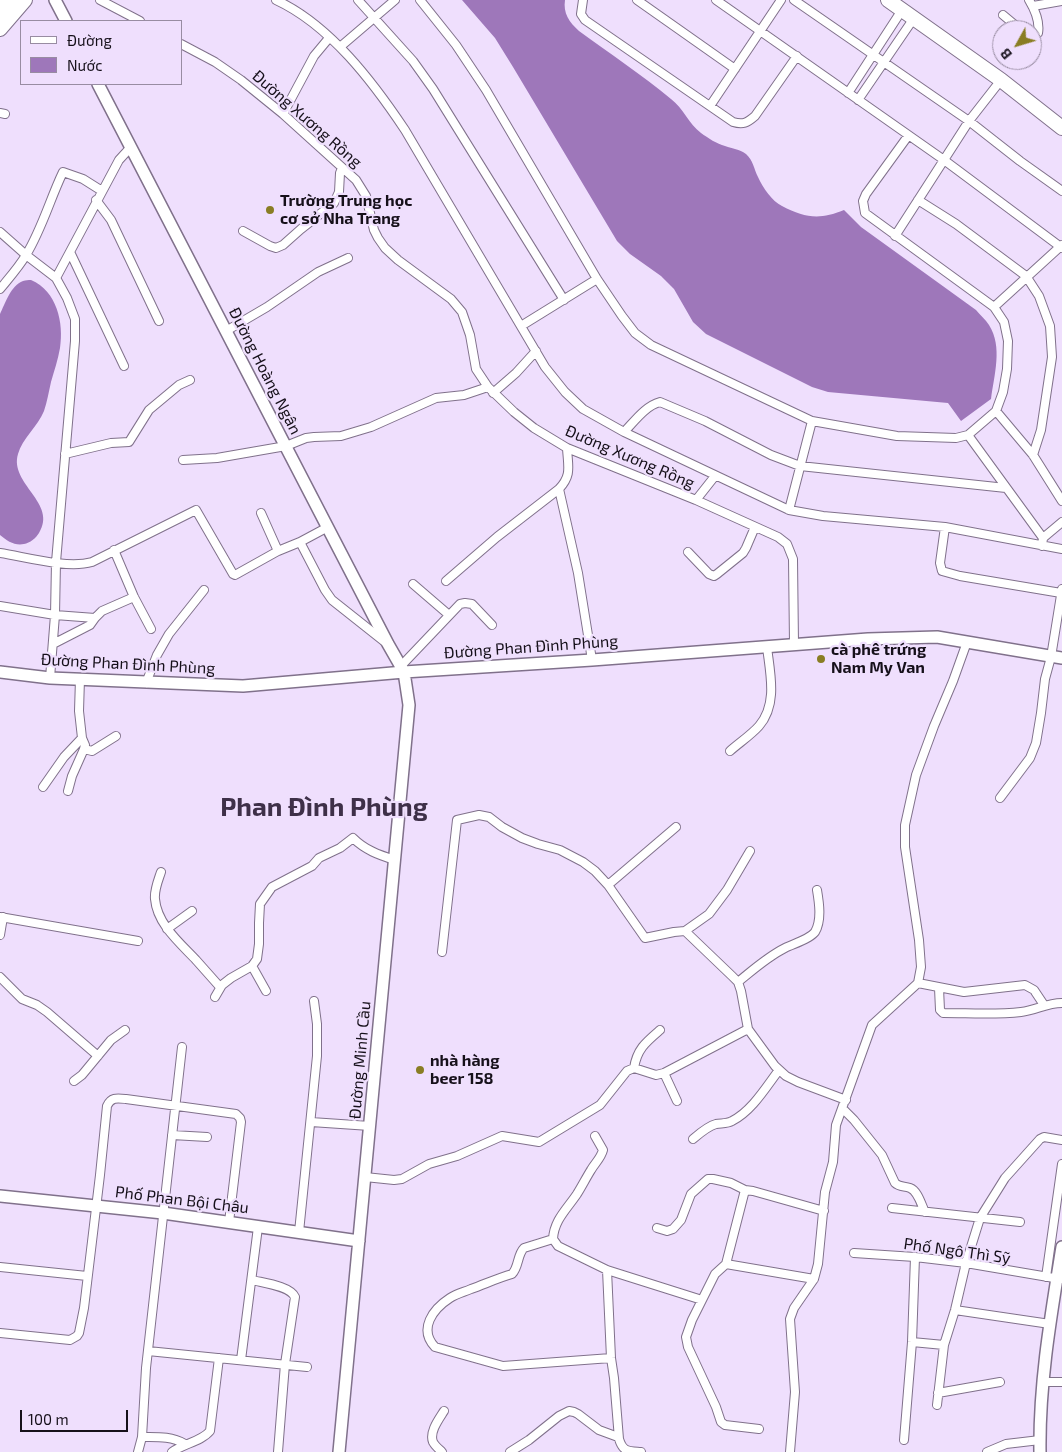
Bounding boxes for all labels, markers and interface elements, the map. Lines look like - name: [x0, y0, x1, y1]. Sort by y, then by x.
- legend: [20, 20, 182, 85]
- north arrow: [992, 20, 1042, 70]
- text: Đường: [67, 31, 112, 49]
- text: B: [996, 45, 1015, 63]
- text: Nước: [67, 56, 103, 74]
- street label: Đường Xương Rồng: [248, 66, 366, 172]
- place label: Trường Trung học cơ sở Nha Trang: [280, 191, 412, 229]
- marker: Trường Trung học cơ sở Nha Trang: [264, 204, 276, 216]
- street label: Đường Hoàng Ngân: [225, 304, 305, 438]
- street label: Đường Xương Rồng: [562, 421, 698, 493]
- street label: Đường Phan Đình Phùng: [443, 631, 619, 663]
- place label: cà phê trứng Nam My Van: [831, 640, 926, 678]
- street label: Đường Phan Đình Phùng: [40, 650, 216, 678]
- marker: cà phê trứng Nam My Van: [815, 653, 827, 665]
- district label: Phan Đình Phùng: [220, 791, 428, 823]
- street label: Đường Minh Cầu: [345, 1000, 375, 1120]
- place label: nhà hàng beer 158: [430, 1051, 499, 1089]
- marker: nhà hàng beer 158: [414, 1064, 426, 1076]
- street label: Phố Phan Bội Châu: [114, 1182, 250, 1218]
- street label: Phố Ngô Thì Sỹ: [902, 1234, 1012, 1268]
- scale bar: [22, 1400, 130, 1432]
- text: 100 m: [28, 1410, 69, 1428]

